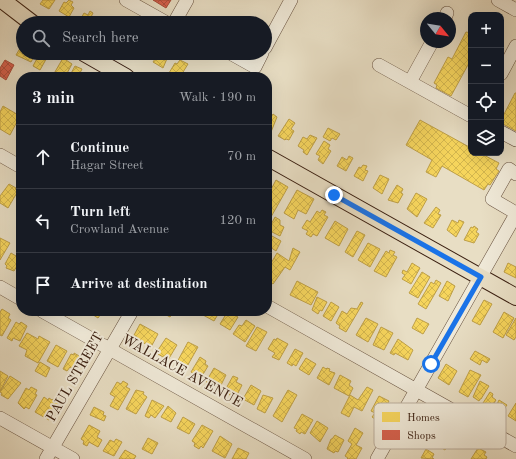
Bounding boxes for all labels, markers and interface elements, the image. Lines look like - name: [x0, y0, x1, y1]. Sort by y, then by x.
- north arrow: [420, 12, 456, 48]
- map controls: [468, 12, 504, 156]
- button: +: [468, 12, 504, 48]
- search box: [16, 16, 272, 60]
- icon: search: [30, 27, 52, 49]
- text: Search here: [62, 31, 139, 46]
- button: −: [468, 48, 504, 84]
- button: locate: [468, 84, 504, 120]
- text: 3 min: [32, 90, 75, 107]
- text: Walk · 190 m: [179, 91, 256, 104]
- button: layers: [468, 120, 504, 156]
- text: Continue: [70, 141, 129, 156]
- icon: ahead: [32, 146, 54, 168]
- text: 70 m: [227, 150, 256, 163]
- text: Hagar Street: [70, 159, 144, 172]
- route end: [325, 186, 343, 204]
- text: Turn left: [70, 205, 130, 220]
- icon: left: [32, 210, 54, 232]
- text: 120 m: [219, 214, 256, 227]
- text: Crowland Avenue: [70, 223, 169, 236]
- icon: arrive: [32, 274, 54, 296]
- text: Arrive at destination: [70, 277, 208, 292]
- street label: PAUL STREET: [44, 330, 106, 424]
- street label: WALLACE AVENUE: [119, 332, 245, 410]
- route start: [422, 355, 440, 373]
- legend: [374, 403, 506, 449]
- text: Homes: [407, 413, 440, 424]
- text: Shops: [407, 431, 436, 442]

